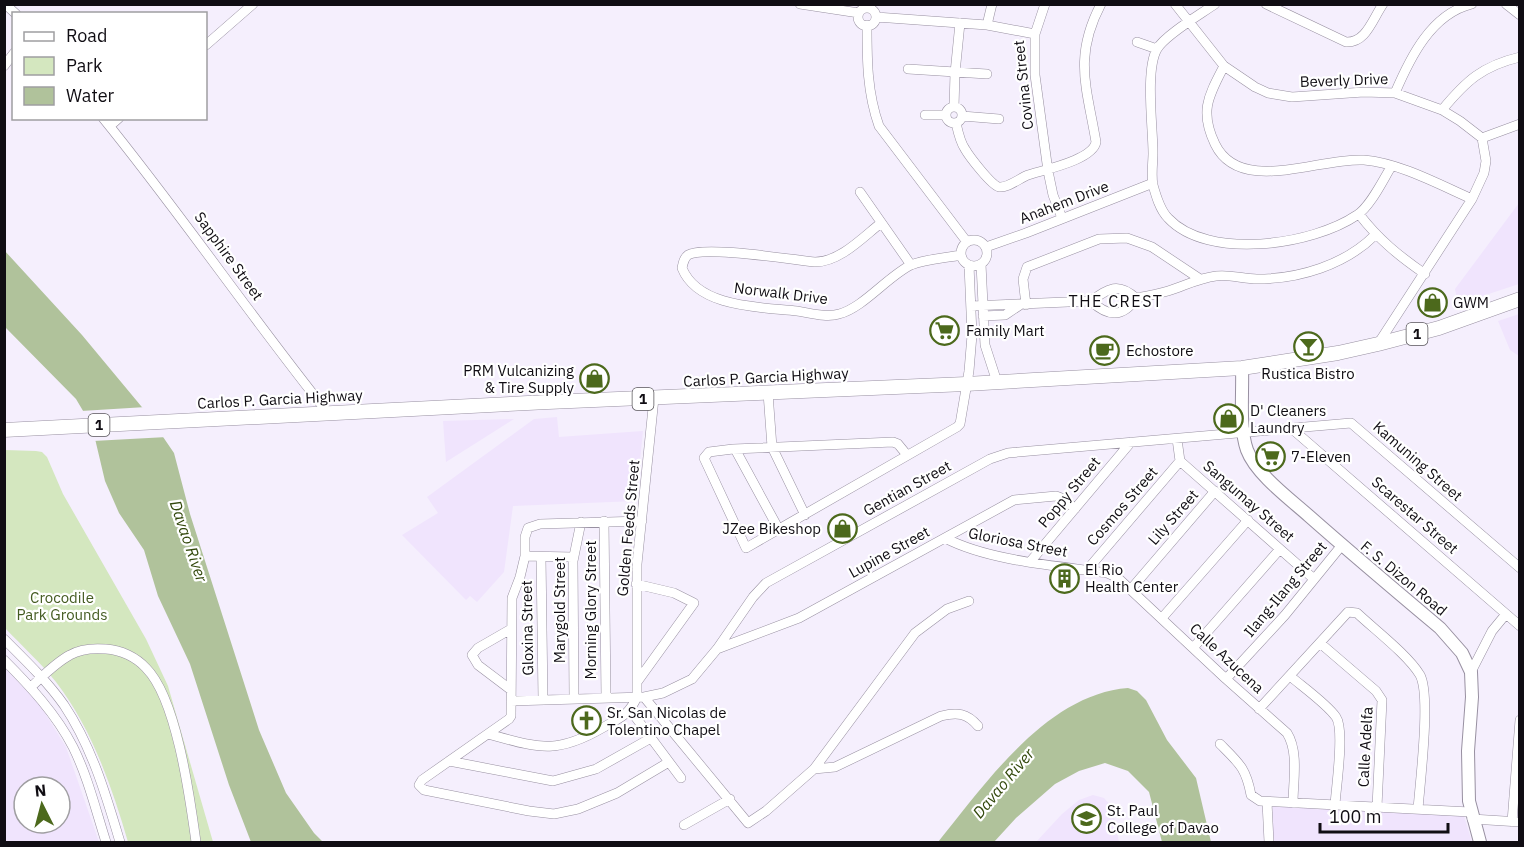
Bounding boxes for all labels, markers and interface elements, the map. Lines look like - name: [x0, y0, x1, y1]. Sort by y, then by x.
- legend: [12, 12, 207, 120]
- text: Road: [66, 24, 107, 47]
- street label: Covina Street: [1009, 39, 1037, 131]
- text: Park: [66, 54, 103, 77]
- street label: Beverly Drive: [1299, 69, 1389, 91]
- text: Water: [66, 84, 115, 107]
- street label: Anahem Drive: [1017, 176, 1111, 228]
- street label: Sapphire Street: [191, 208, 267, 304]
- street label: Norwalk Drive: [733, 278, 829, 308]
- shop icon: GWM: [1416, 286, 1448, 318]
- district label: THE CREST: [1069, 291, 1163, 311]
- place label: GWM: [1453, 293, 1489, 312]
- supermarket icon: Family Mart: [929, 314, 961, 346]
- place label: Family Mart: [966, 321, 1045, 340]
- road number: 1: [1406, 323, 1428, 345]
- bar icon: Rustica Bistro: [1292, 330, 1324, 362]
- cafe icon: Echostore: [1089, 334, 1121, 366]
- place label: Echostore: [1126, 341, 1194, 360]
- place label: PRM Vulcanizing & Tire Supply: [463, 361, 575, 397]
- shop icon: PRM Vulcanizing & Tire Supply: [579, 363, 611, 395]
- street label: Carlos P. Garcia Highway: [683, 363, 850, 391]
- place label: Rustica Bistro: [1261, 364, 1355, 383]
- street label: Carlos P. Garcia Highway: [197, 385, 364, 413]
- road number: 1: [632, 388, 654, 410]
- place label: D' Cleaners Laundry: [1250, 401, 1326, 437]
- shop icon: D' Cleaners Laundry: [1213, 403, 1245, 435]
- road number: 1: [88, 414, 110, 436]
- street label: Kamuning Street: [1369, 417, 1467, 505]
- supermarket icon: 7-Eleven: [1254, 440, 1286, 472]
- place label: 7-Eleven: [1291, 447, 1351, 466]
- street label: Poppy Street: [1034, 453, 1104, 531]
- street label: Gentian Street: [860, 456, 954, 520]
- street label: Sangumay Street: [1199, 456, 1299, 546]
- street label: Golden Feeds Street: [613, 459, 643, 597]
- street label: Cosmos Street: [1083, 463, 1161, 549]
- street label: Scarestar Street: [1368, 472, 1462, 558]
- street label: Lily Street: [1144, 485, 1202, 549]
- water label: Davao River: [166, 498, 213, 586]
- shop icon: JZee Bikeshop: [826, 512, 858, 544]
- place label: JZee Bikeshop: [722, 519, 821, 538]
- street label: Lupine Street: [845, 522, 933, 582]
- street label: Gloriosa Street: [967, 523, 1069, 561]
- street label: F. S. Dizon Road: [1357, 536, 1451, 620]
- street label: Ilang-Ilang Street: [1239, 537, 1331, 641]
- street label: Morning Glory Street: [581, 540, 600, 680]
- street label: Marygold Street: [550, 557, 569, 663]
- place label: El Rio Health Center: [1085, 560, 1179, 596]
- building icon: El Rio Health Center: [1048, 562, 1080, 594]
- street label: Gloxina Street: [517, 580, 537, 676]
- park label: Crocodile Park Grounds: [16, 588, 108, 624]
- street label: Calle Azucena: [1186, 619, 1268, 697]
- place label: Sr. San Nicolas de Tolentino Chapel: [607, 703, 727, 739]
- church icon: Sr. San Nicolas de Tolentino Chapel: [570, 705, 602, 737]
- street label: Calle Adelfa: [1353, 706, 1377, 788]
- water label: Davao River: [968, 743, 1039, 822]
- north arrow: [12, 775, 72, 835]
- text: N: [34, 780, 47, 801]
- scale bar: [1320, 796, 1448, 834]
- place label: St. Paul College of Davao: [1107, 801, 1219, 837]
- school or university icon: St. Paul College of Davao: [1070, 803, 1102, 835]
- text: 100 m: [1329, 805, 1381, 828]

